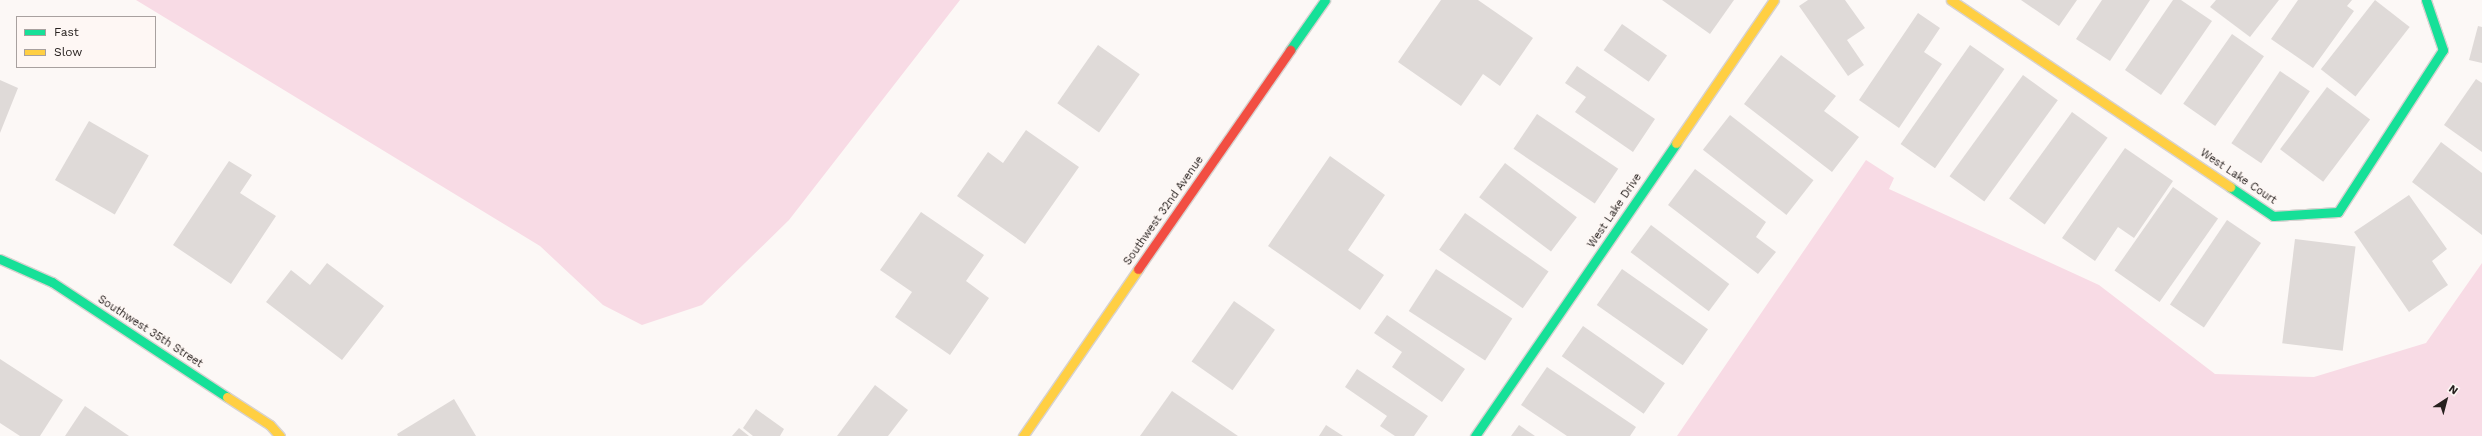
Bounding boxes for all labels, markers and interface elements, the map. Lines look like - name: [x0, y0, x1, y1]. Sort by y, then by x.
- legend: [16, 16, 156, 68]
- text: Fast: [54, 25, 79, 39]
- text: Slow: [54, 45, 82, 59]
- street label: West Lake Court: [2197, 147, 2279, 207]
- street label: Southwest 32nd Avenue: [1121, 154, 1207, 268]
- street label: West Lake Drive: [1585, 171, 1645, 251]
- street label: Southwest 35th Street: [95, 293, 205, 371]
- north arrow: [2426, 380, 2466, 420]
- text: N: [2446, 382, 2460, 398]

